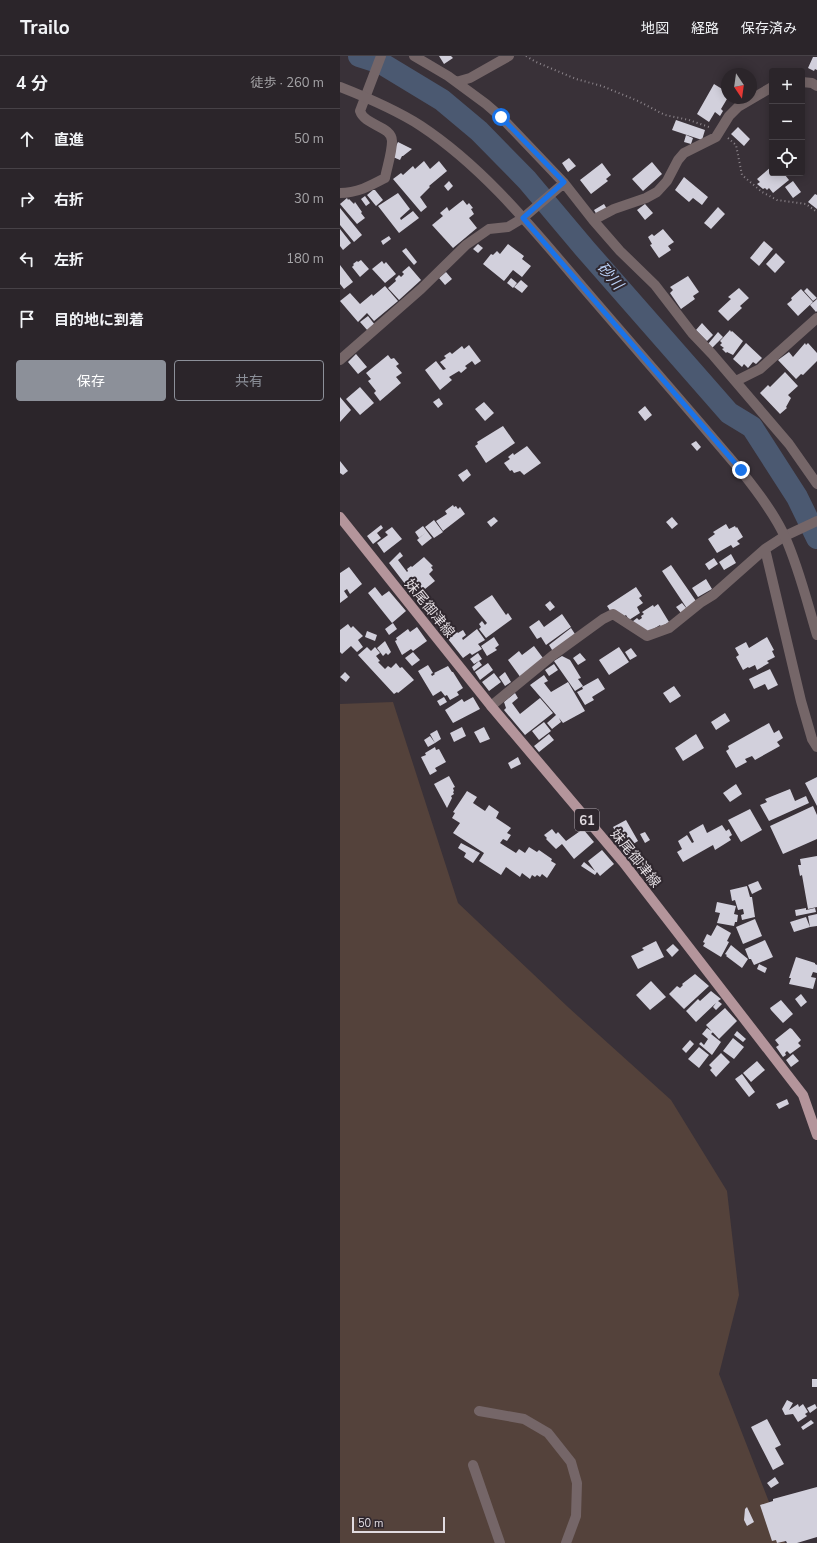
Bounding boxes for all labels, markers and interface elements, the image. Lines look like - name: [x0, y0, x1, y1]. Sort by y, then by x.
- text: Trailo: [20, 15, 70, 41]
- text: 地図: [641, 19, 669, 38]
- text: 経路: [691, 19, 719, 38]
- text: 保存済み: [741, 19, 797, 38]
- north arrow: [721, 68, 757, 104]
- map controls: [769, 68, 805, 176]
- button: +: [769, 68, 805, 104]
- text: 4 分: [16, 72, 48, 95]
- text: 徒歩 · 260 m: [250, 74, 324, 92]
- button: −: [769, 104, 805, 140]
- route start: [492, 108, 510, 126]
- icon: ahead: [16, 128, 38, 150]
- text: 直進: [54, 130, 84, 150]
- text: 50 m: [294, 130, 324, 148]
- button: locate: [769, 140, 805, 176]
- icon: right: [16, 188, 38, 210]
- text: 右折: [54, 190, 84, 210]
- text: 30 m: [294, 190, 324, 208]
- icon: left: [16, 248, 38, 270]
- text: 左折: [54, 250, 84, 270]
- text: 180 m: [286, 250, 324, 268]
- water label: 砂川: [593, 258, 629, 295]
- icon: arrive: [16, 308, 38, 330]
- text: 目的地に到着: [54, 310, 144, 330]
- button: 保存: [16, 360, 166, 401]
- button: 共有: [174, 360, 324, 401]
- route end: [732, 461, 750, 479]
- street label: 妹尾御津線: [400, 575, 459, 641]
- road number: 61: [575, 809, 599, 831]
- street label: 妹尾御津線: [606, 825, 665, 891]
- scale bar: [352, 1515, 445, 1534]
- text: 50 m: [358, 1516, 383, 1531]

